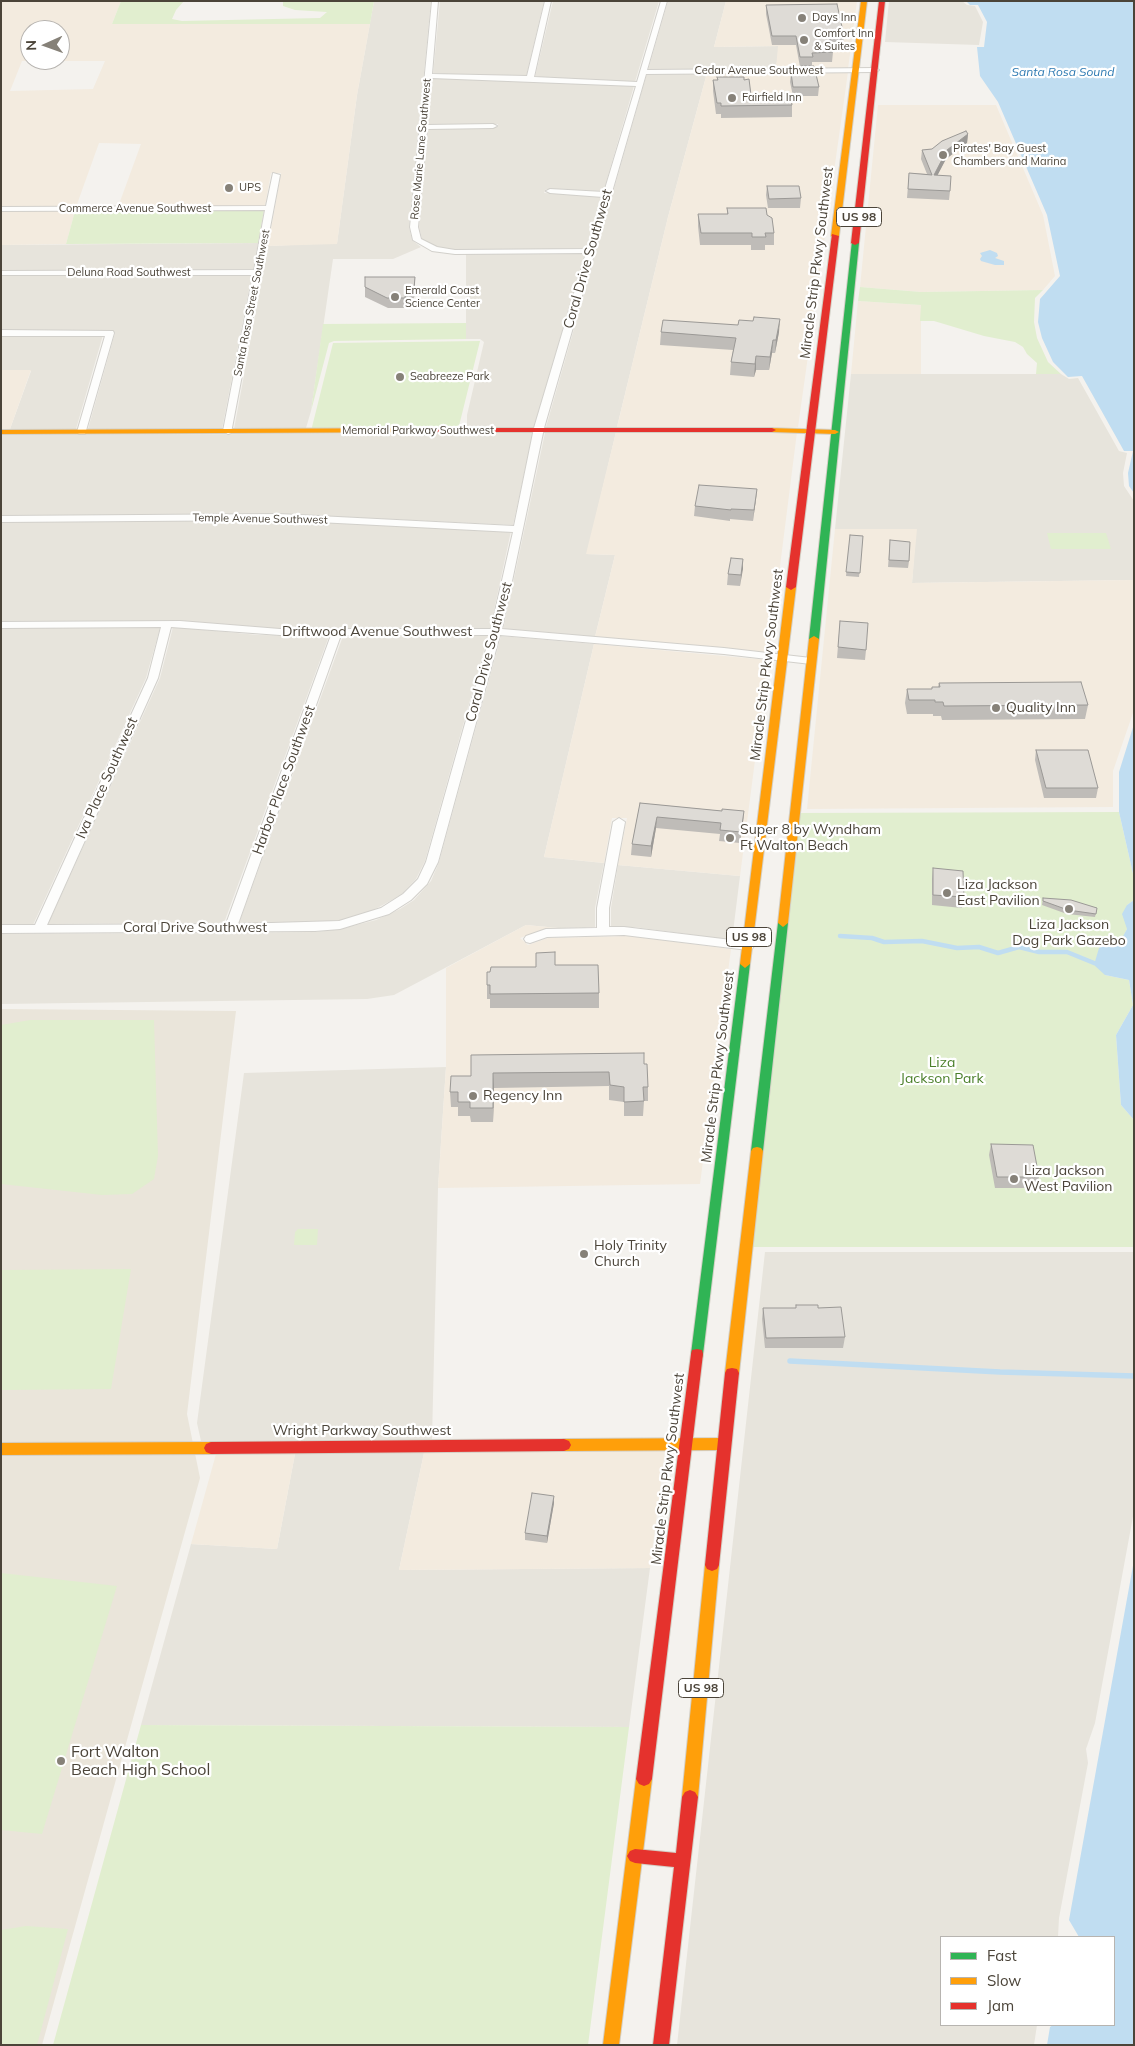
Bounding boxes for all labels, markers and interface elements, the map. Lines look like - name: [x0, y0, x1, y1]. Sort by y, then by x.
- place label: Days Inn: [812, 11, 857, 25]
- marker: Days Inn: [796, 12, 808, 24]
- north arrow: [20, 20, 70, 70]
- place label: Comfort Inn & Suites: [814, 27, 874, 53]
- marker: Comfort Inn & Suites: [798, 34, 810, 46]
- text: N: [22, 40, 40, 51]
- street label: Cedar Avenue Southwest: [695, 64, 823, 78]
- water label: Santa Rosa Sound: [1011, 65, 1115, 79]
- street label: Rose Marie Lane Southwest: [408, 78, 434, 220]
- place label: Fairfield Inn: [742, 91, 802, 105]
- marker: Fairfield Inn: [726, 92, 738, 104]
- place label: Pirates' Bay Guest Chambers and Marina: [953, 142, 1066, 168]
- marker: Pirates' Bay Guest Chambers and Marina: [937, 149, 949, 161]
- street label: Miracle Strip Pkwy Southwest: [797, 166, 837, 360]
- place label: UPS: [239, 181, 261, 195]
- marker: UPS: [223, 182, 235, 194]
- street label: Coral Drive Southwest: [560, 187, 616, 331]
- street label: Commerce Avenue Southwest: [59, 202, 211, 216]
- road number: US 98: [836, 208, 882, 226]
- street label: Santa Rosa Street Southwest: [231, 228, 273, 378]
- street label: Deluna Road Southwest: [67, 266, 191, 280]
- place label: Emerald Coast Science Center: [405, 284, 480, 310]
- marker: Emerald Coast Science Center: [389, 291, 401, 303]
- place label: Seabreeze Park: [410, 370, 490, 384]
- marker: Seabreeze Park: [394, 371, 406, 383]
- street label: Memorial Parkway Southwest: [342, 424, 494, 438]
- street label: Temple Avenue Southwest: [192, 511, 328, 527]
- street label: Miracle Strip Pkwy Southwest: [747, 568, 787, 762]
- street label: Coral Drive Southwest: [462, 580, 516, 724]
- street label: Driftwood Avenue Southwest: [282, 624, 472, 640]
- place label: Quality Inn: [1006, 700, 1076, 716]
- marker: Quality Inn: [990, 702, 1002, 714]
- street label: Harbor Place Southwest: [249, 703, 319, 857]
- street label: Iva Place Southwest: [73, 715, 141, 841]
- place label: Super 8 by Wyndham Ft Walton Beach: [740, 822, 881, 854]
- marker: Super 8 by Wyndham Ft Walton Beach: [724, 832, 736, 844]
- place label: Liza Jackson East Pavilion: [957, 877, 1040, 910]
- marker: Liza Jackson East Pavilion: [941, 887, 953, 899]
- marker: Liza Jackson Dog Park Gazebo: [1063, 903, 1075, 915]
- place label: Liza Jackson Dog Park Gazebo: [1012, 917, 1126, 950]
- street label: Coral Drive Southwest: [123, 920, 267, 936]
- road number: US 98: [726, 928, 772, 946]
- street label: Miracle Strip Pkwy Southwest: [698, 970, 738, 1164]
- park label: Liza Jackson Park: [900, 1055, 984, 1088]
- place label: Regency Inn: [483, 1088, 563, 1104]
- marker: Regency Inn: [467, 1090, 479, 1102]
- place label: Liza Jackson West Pavilion: [1024, 1163, 1113, 1196]
- marker: Liza Jackson West Pavilion: [1008, 1173, 1020, 1185]
- place label: Holy Trinity Church: [594, 1238, 667, 1270]
- marker: Holy Trinity Church: [578, 1248, 590, 1260]
- street label: Miracle Strip Pkwy Southwest: [648, 1372, 688, 1566]
- street label: Wright Parkway Southwest: [273, 1423, 451, 1439]
- road number: US 98: [678, 1679, 724, 1698]
- place label: Fort Walton Beach High School: [71, 1742, 210, 1780]
- marker: Fort Walton Beach High School: [55, 1755, 67, 1767]
- legend: [940, 1936, 1115, 2026]
- text: Fast: [987, 1946, 1017, 1965]
- text: Slow: [987, 1971, 1021, 1990]
- text: Jam: [987, 1996, 1014, 2015]

